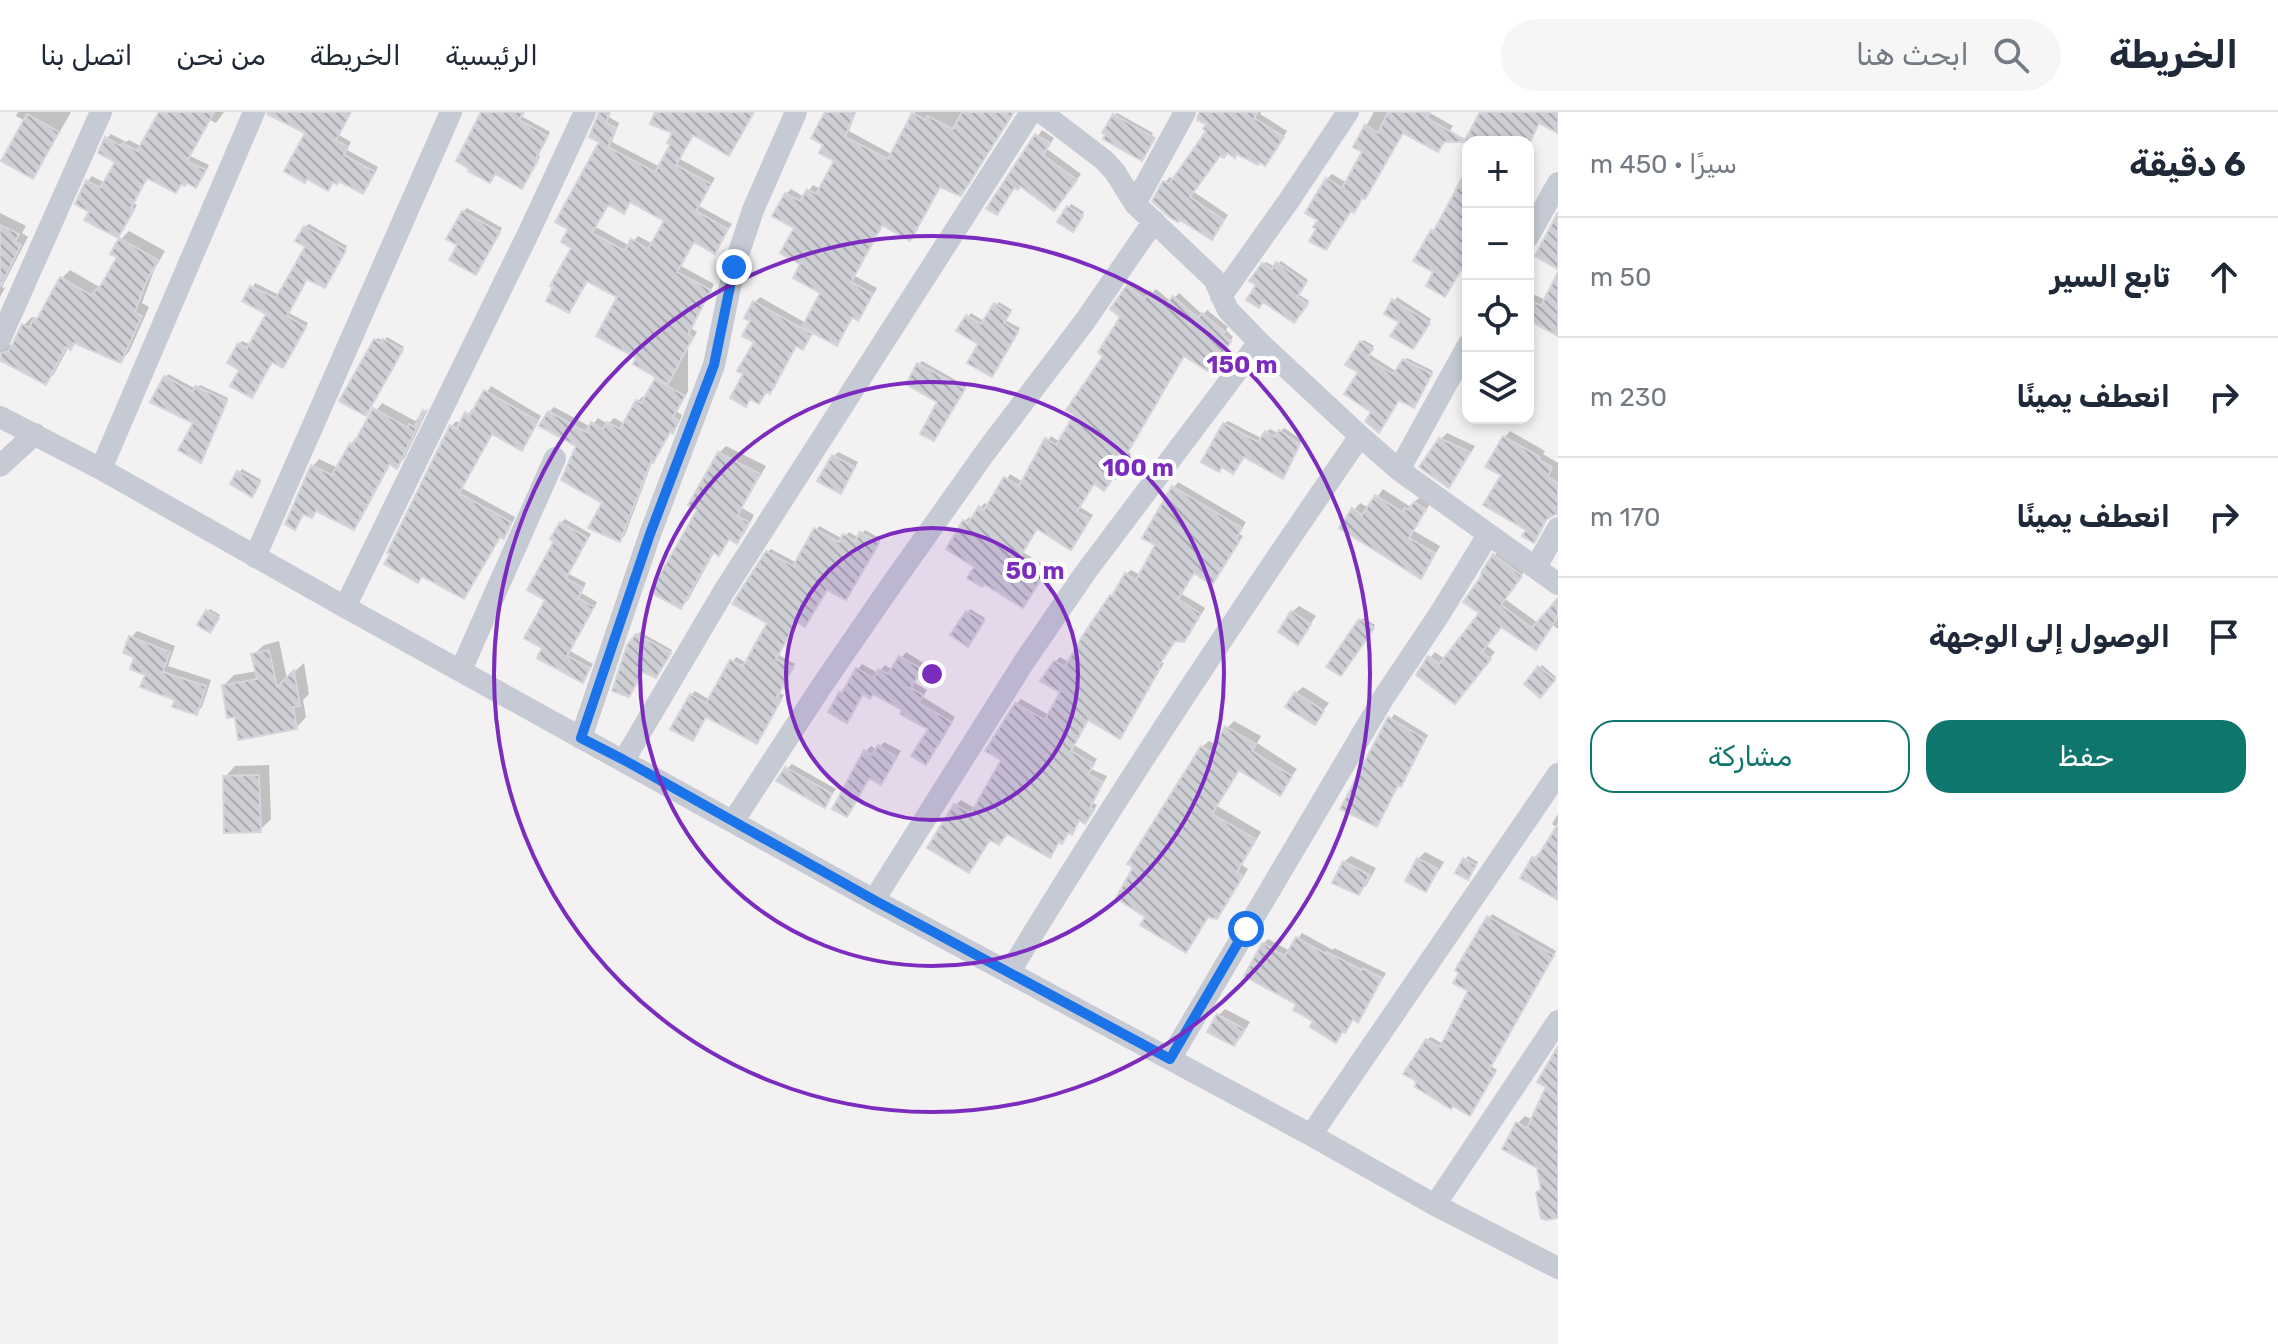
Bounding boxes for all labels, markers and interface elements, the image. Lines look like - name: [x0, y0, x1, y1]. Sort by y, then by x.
- search box: [1501, 19, 2061, 91]
- text: الخريطة: [2109, 32, 2238, 78]
- icon: search: [1989, 33, 2033, 77]
- text: ابحث هنا: [1856, 37, 1969, 73]
- text: اتصل بنا: [40, 39, 133, 72]
- text: من نحن: [177, 39, 266, 72]
- text: الخريطة: [310, 39, 401, 72]
- text: الرئيسية: [445, 39, 538, 72]
- map controls: [1462, 136, 1534, 424]
- button: +: [1462, 136, 1534, 208]
- text: 6 دقيقة: [2129, 144, 2246, 185]
- text: سيرًا · 450 m: [1590, 149, 1737, 180]
- button: −: [1462, 208, 1534, 280]
- route end: [716, 249, 752, 285]
- icon: ahead: [2202, 255, 2246, 299]
- text: تابع السير: [2050, 259, 2170, 295]
- text: 50 m: [1590, 262, 1651, 293]
- button: locate: [1462, 280, 1534, 352]
- text: 150 m: [1207, 351, 1277, 379]
- button: layers: [1462, 352, 1534, 424]
- icon: right: [2202, 375, 2246, 419]
- text: انعطف يمينًا: [2016, 379, 2170, 415]
- text: 230 m: [1590, 382, 1667, 413]
- text: 100 m: [1102, 454, 1174, 482]
- icon: right: [2202, 495, 2246, 539]
- text: انعطف يمينًا: [2016, 499, 2170, 535]
- text: 170 m: [1590, 502, 1660, 533]
- text: 50 m: [1006, 557, 1064, 585]
- icon: arrive: [2202, 615, 2246, 659]
- text: الوصول إلى الوجهة: [1929, 619, 2170, 655]
- centre of rings: [918, 660, 946, 688]
- button: مشاركة: [1590, 720, 1910, 793]
- button: حفظ: [1926, 720, 2246, 793]
- route start: [1228, 911, 1264, 947]

